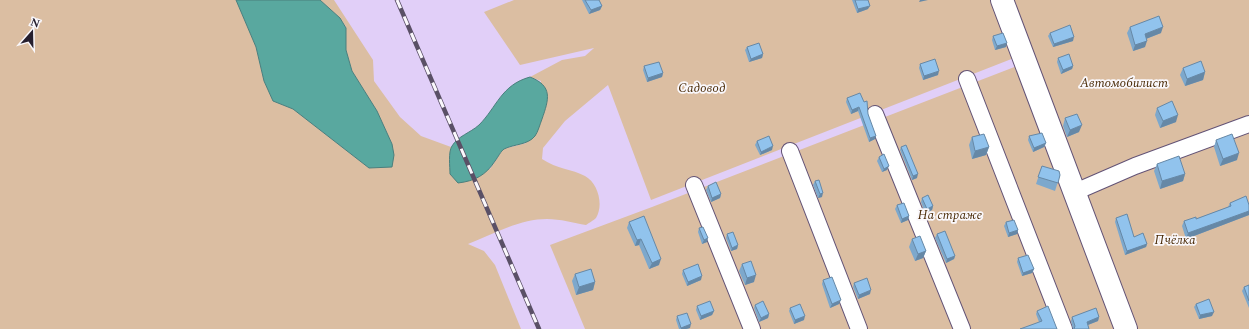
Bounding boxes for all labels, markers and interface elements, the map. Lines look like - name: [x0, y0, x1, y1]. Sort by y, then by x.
- north arrow: [12, 12, 52, 52]
- text: N: [28, 14, 42, 33]
- park label: Автомобилист: [1079, 73, 1168, 93]
- park label: Садовод: [678, 78, 726, 98]
- park label: На страже: [918, 205, 983, 225]
- park label: Пчёлка: [1155, 230, 1196, 250]

